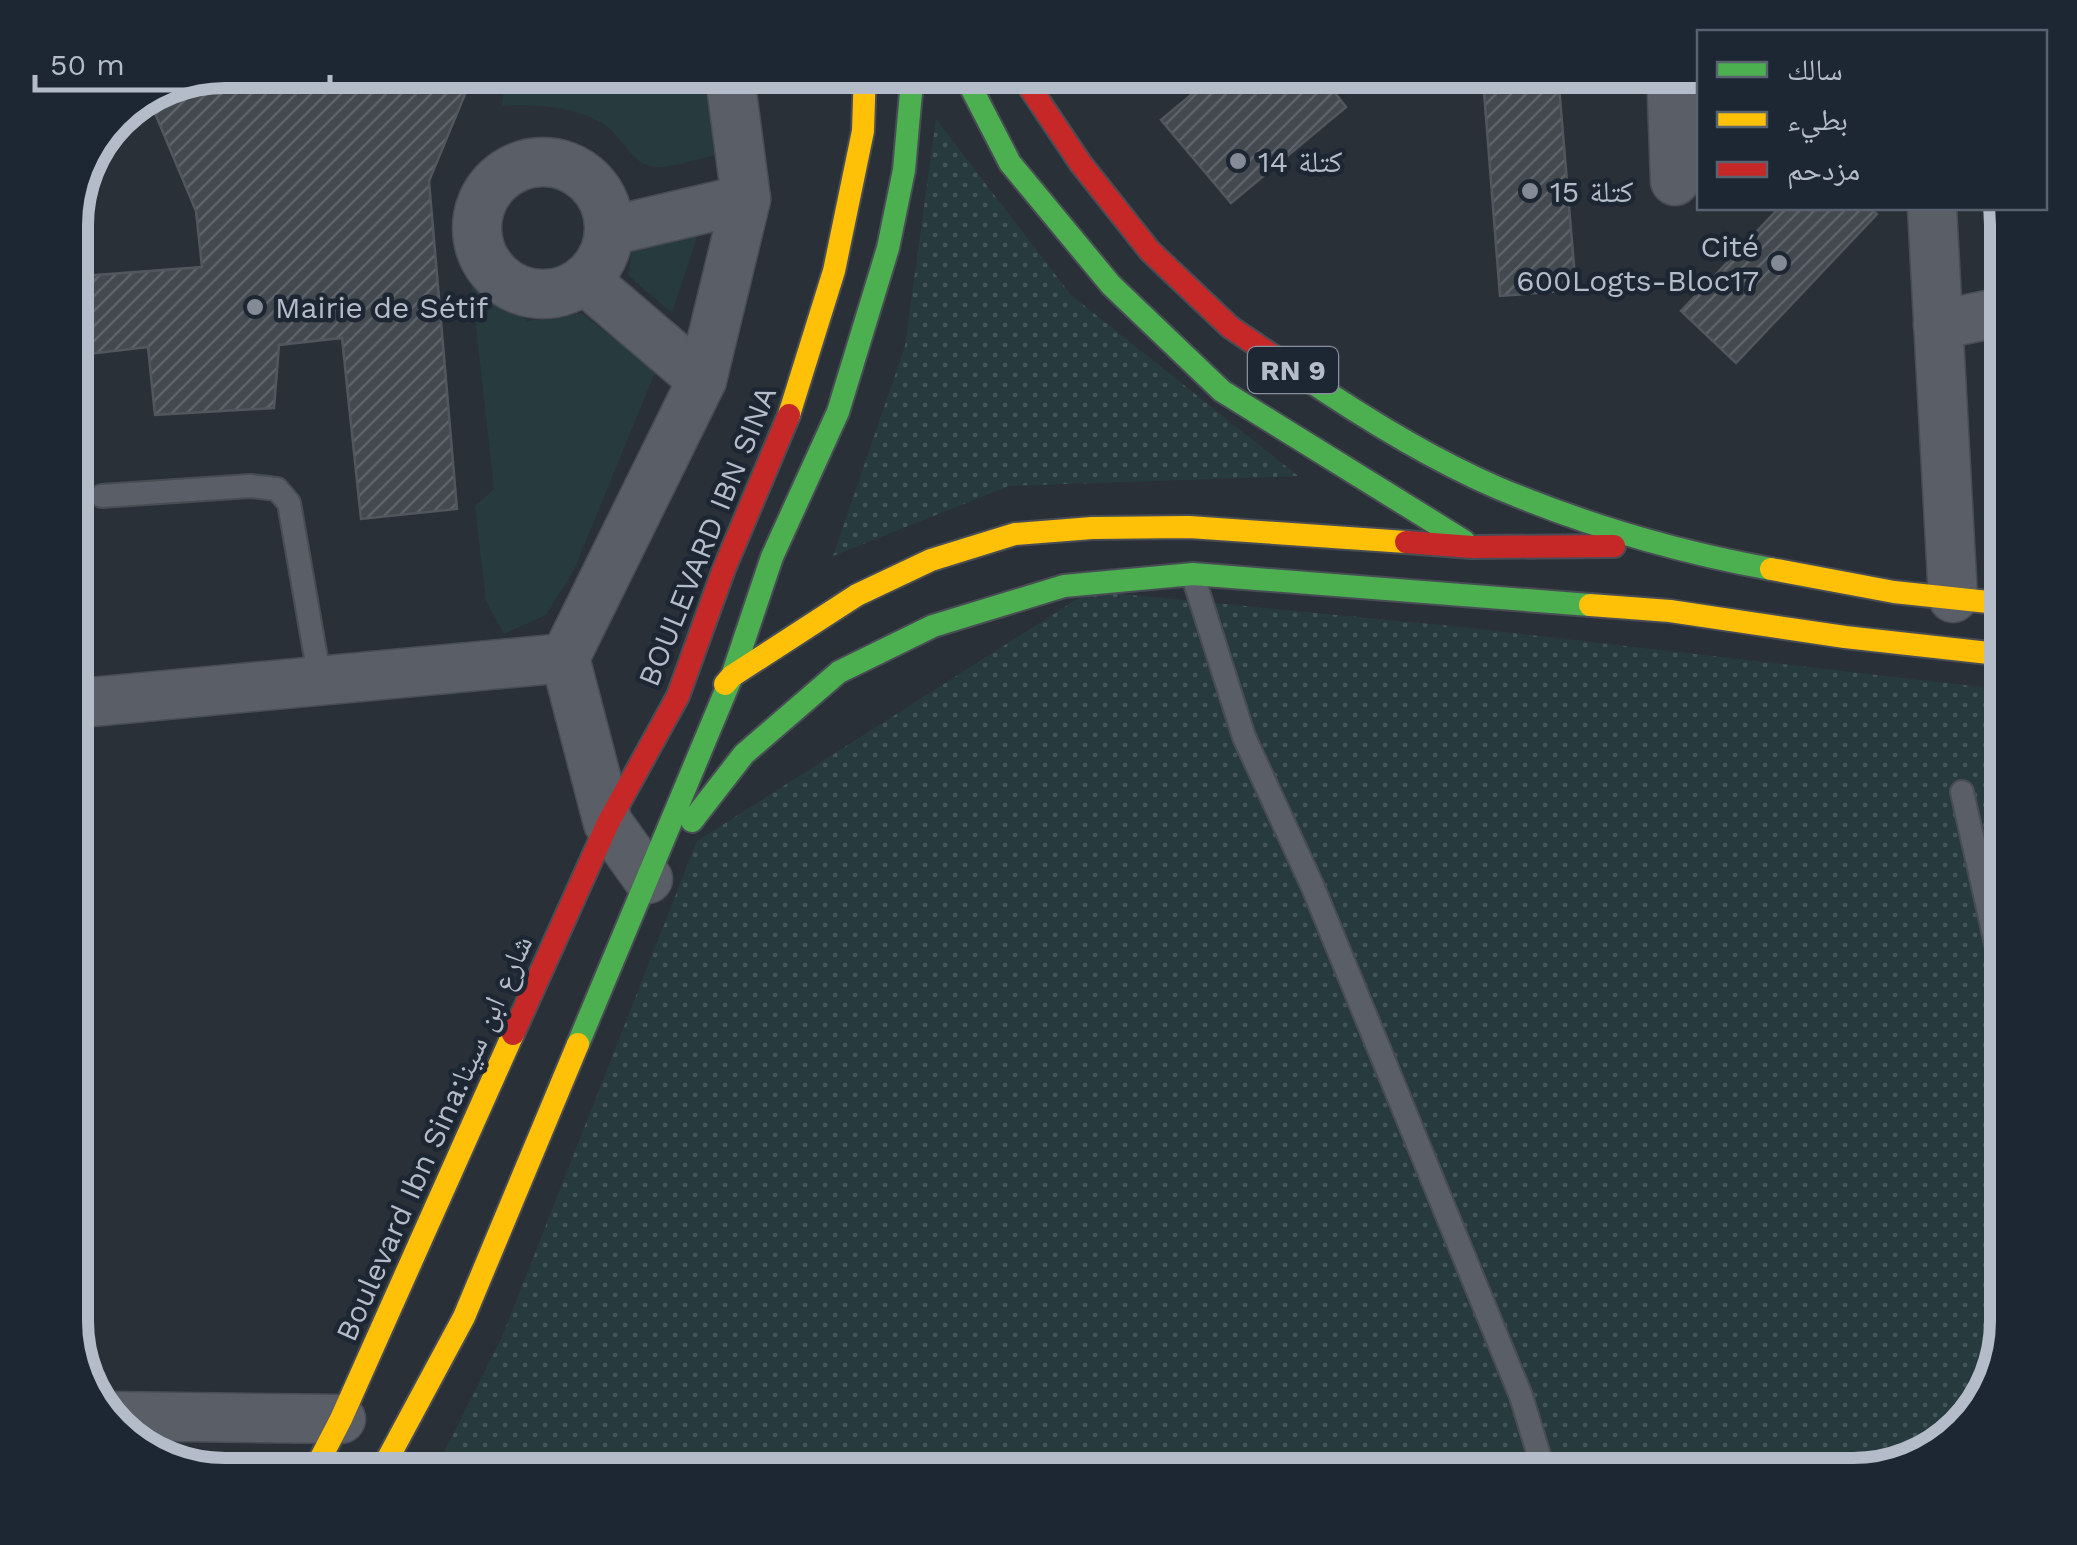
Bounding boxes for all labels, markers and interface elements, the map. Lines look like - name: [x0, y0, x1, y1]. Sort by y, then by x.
- scale bar: [35, 30, 330, 92]
- legend: [1697, 30, 2047, 210]
- text: 50 m: [50, 47, 125, 82]
- text: سالك: [1787, 52, 1843, 87]
- text: بطيء: [1787, 102, 1848, 144]
- place label: كتلة 14: [1258, 144, 1342, 179]
- marker: كتلة 14: [1227, 150, 1249, 172]
- text: مزدحم: [1787, 152, 1860, 190]
- place label: كتلة 15: [1550, 174, 1634, 209]
- marker: كتلة 15: [1519, 180, 1541, 202]
- place label: Cité 600Logts-Bloc17: [1516, 229, 1759, 298]
- marker: Cité 600Logts-Bloc17: [1768, 252, 1790, 274]
- place label: Mairie de Sétif: [275, 290, 488, 325]
- marker: Mairie de Sétif: [244, 296, 266, 318]
- road number: RN 9: [1248, 347, 1338, 393]
- street label: BOULEVARD IBN SINA: [631, 381, 783, 691]
- street label: Boulevard Ibn Sina:شارع ابن سينا: [328, 930, 541, 1347]

